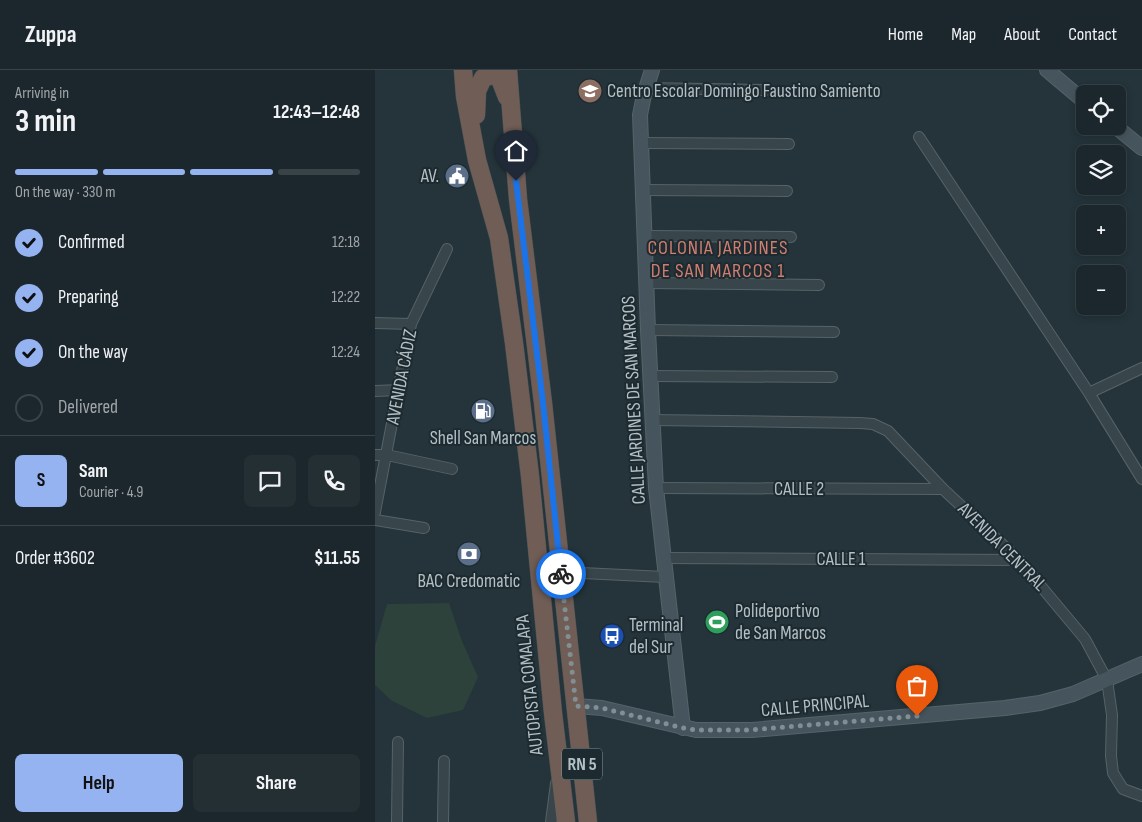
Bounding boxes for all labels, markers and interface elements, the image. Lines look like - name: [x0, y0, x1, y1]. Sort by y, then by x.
- text: Zuppa: [25, 20, 76, 49]
- text: Home: [888, 24, 923, 45]
- text: Map: [951, 24, 976, 45]
- text: About: [1004, 24, 1040, 45]
- text: Contact: [1068, 24, 1117, 45]
- school or university icon: Centro Escolar Domingo Faustino Samiento: [577, 78, 603, 104]
- place label: Centro Escolar Domingo Faustino Samiento: [607, 80, 881, 103]
- text: Arriving in: [15, 84, 69, 103]
- map controls: [1076, 85, 1126, 315]
- button: locate: [1076, 85, 1126, 135]
- text: 12:43–12:48: [273, 101, 360, 124]
- text: 3 min: [15, 102, 76, 141]
- pin: [495, 130, 537, 181]
- icon: home: [502, 137, 530, 165]
- button: layers: [1076, 145, 1126, 195]
- public building icon: AV.: [444, 163, 470, 189]
- place label: AV.: [420, 165, 439, 188]
- text: On the way · 330 m: [15, 183, 116, 202]
- button: +: [1076, 205, 1126, 255]
- icon: check: [15, 229, 43, 257]
- text: Confirmed: [58, 231, 125, 254]
- text: 12:18: [332, 233, 360, 252]
- district label: COLONIA JARDINES DE SAN MARCOS 1: [647, 236, 789, 283]
- button: −: [1076, 265, 1126, 315]
- icon: check: [15, 284, 43, 312]
- text: Preparing: [58, 286, 119, 309]
- text: 12:22: [331, 288, 360, 307]
- street label: CALLE JARDINES DE SAN MARCOS: [617, 295, 651, 505]
- street label: AVENIDA CÁDIZ: [381, 327, 422, 427]
- icon: check: [15, 339, 43, 367]
- text: On the way: [58, 341, 128, 364]
- text: 12:24: [331, 343, 360, 362]
- text: Delivered: [58, 396, 118, 419]
- fuel station icon: Shell San Marcos: [470, 398, 496, 424]
- place label: Shell San Marcos: [430, 427, 536, 450]
- button: chat: [244, 455, 296, 507]
- button: phone: [308, 455, 360, 507]
- text: Sam: [79, 460, 108, 483]
- text: S: [37, 469, 45, 492]
- street label: CALLE 2: [774, 478, 824, 501]
- text: Courier · 4.9: [79, 483, 143, 502]
- street label: AVENIDA CENTRAL: [952, 497, 1051, 596]
- bank icon: BAC Credomatic: [456, 541, 482, 567]
- text: Order #3602: [15, 547, 95, 570]
- text: $11.55: [314, 547, 360, 570]
- street label: CALLE 1: [817, 548, 866, 571]
- courier: [536, 549, 586, 599]
- icon: bike: [547, 560, 575, 588]
- place label: BAC Credomatic: [418, 570, 520, 593]
- place label: Polideportivo de San Marcos: [735, 600, 826, 645]
- sports icon: Polideportivo de San Marcos: [704, 609, 730, 635]
- street label: AUTOPISTA COMALAPA: [511, 613, 549, 757]
- place label: Terminal del Sur: [629, 614, 683, 659]
- bus stop icon: Terminal del Sur: [599, 623, 625, 649]
- pin: [896, 665, 938, 716]
- icon: bag: [903, 672, 931, 700]
- street label: CALLE PRINCIPAL: [760, 690, 870, 722]
- road number: RN 5: [562, 749, 602, 780]
- button: Help: [15, 754, 183, 812]
- button: Share: [193, 754, 360, 812]

